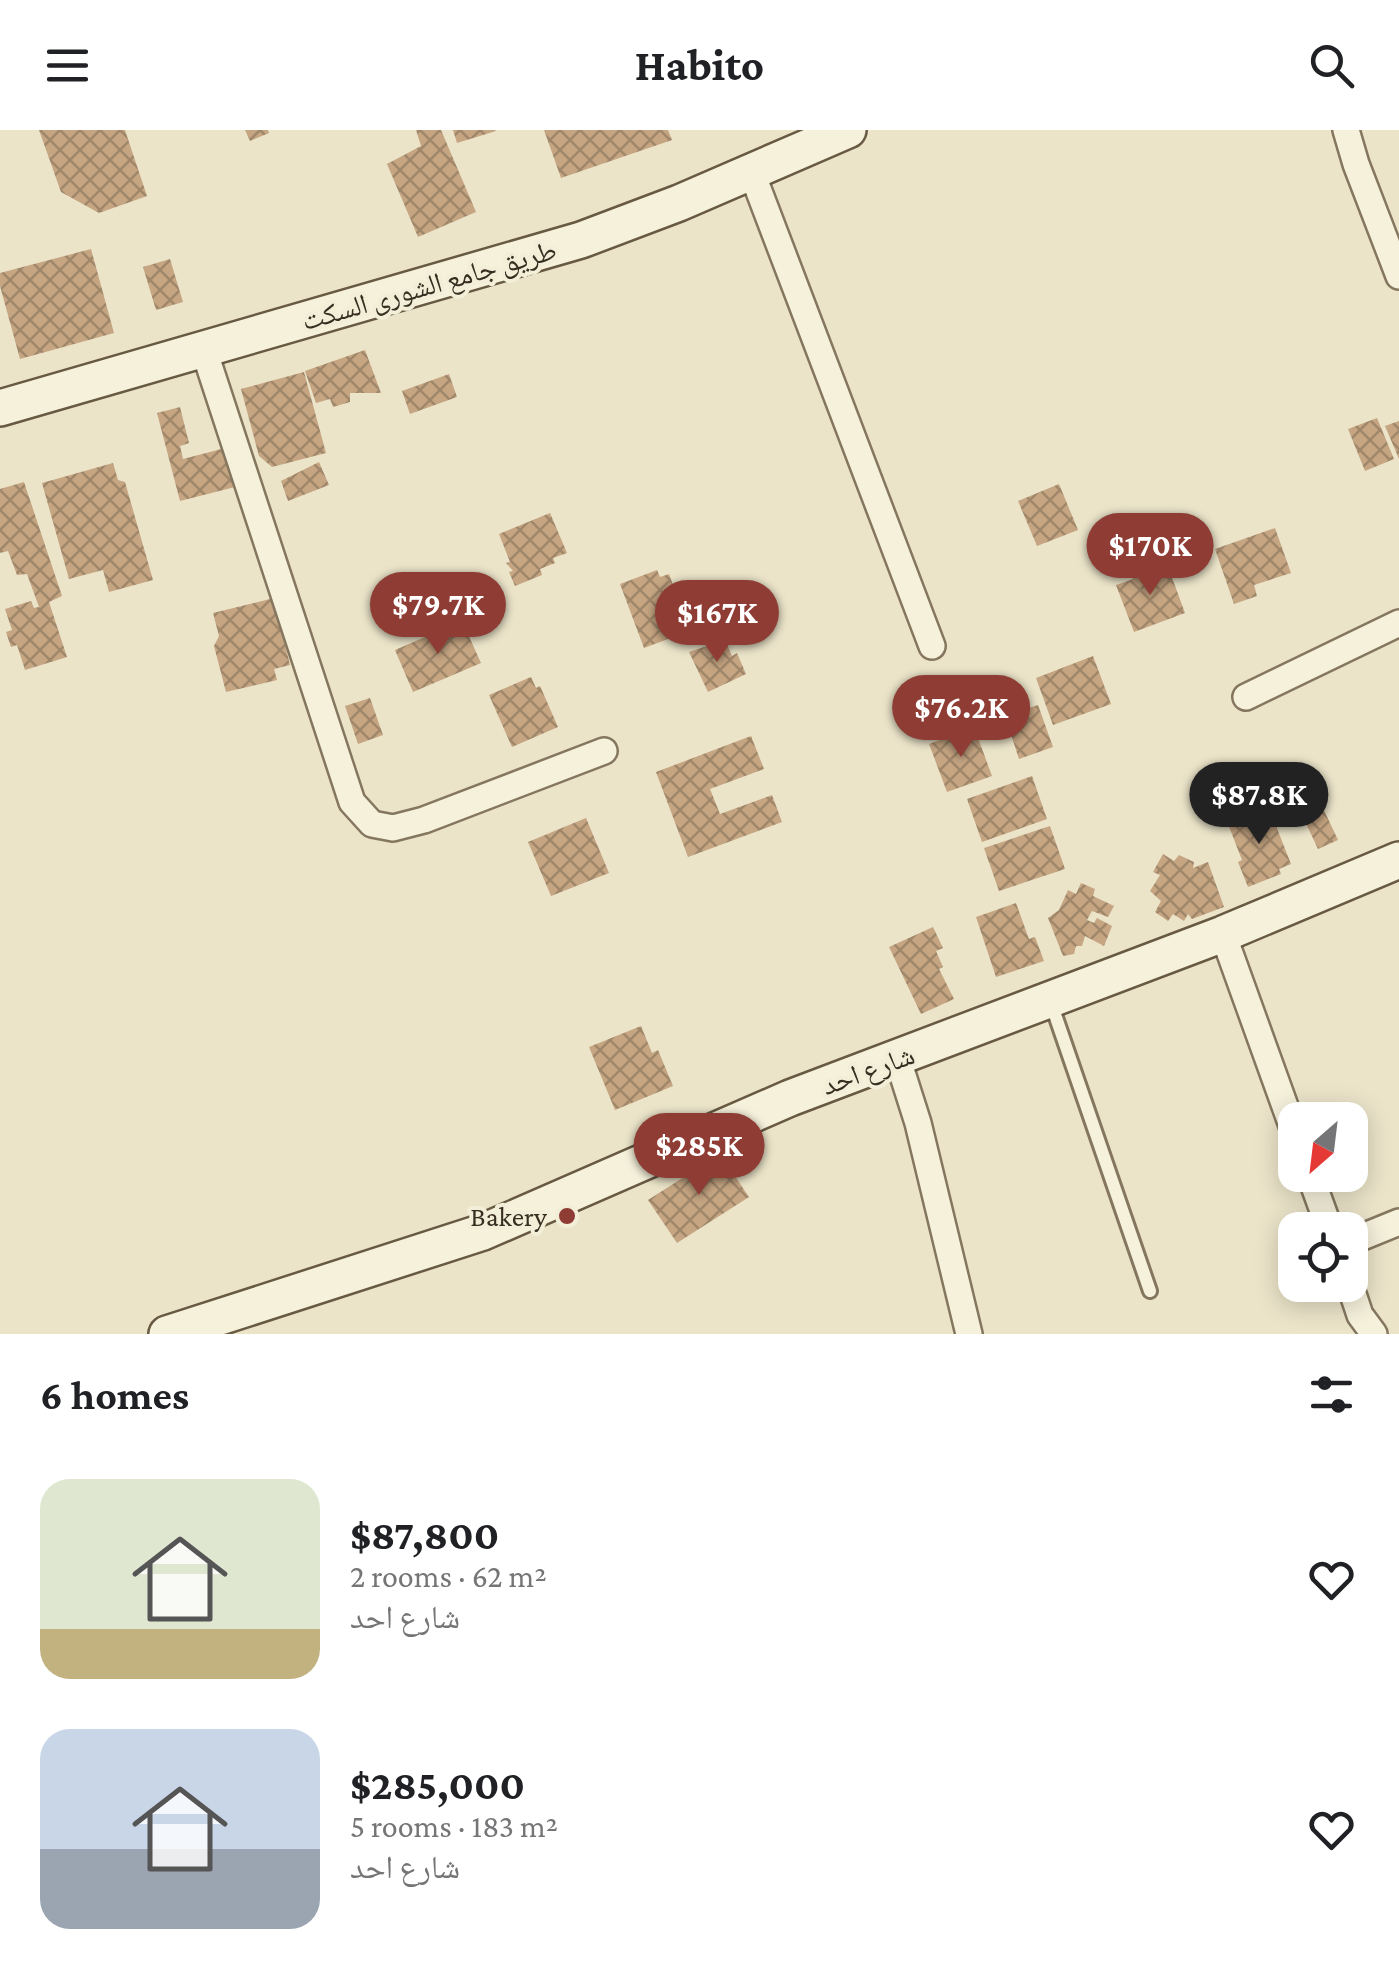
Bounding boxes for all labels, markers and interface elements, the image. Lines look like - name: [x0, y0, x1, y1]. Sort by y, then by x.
- icon: menu: [40, 38, 95, 93]
- icon: search: [1304, 38, 1359, 93]
- text: Habito: [635, 40, 764, 90]
- street label: طريق جامع الشورى السكت: [298, 234, 560, 338]
- pin: $170K: [1080, 513, 1220, 598]
- text: $170K: [1109, 527, 1191, 563]
- pin: $79.7K: [357, 572, 519, 657]
- pin: $167K: [647, 580, 787, 665]
- text: $79.7K: [392, 586, 484, 622]
- text: $167K: [677, 594, 757, 630]
- pin: $76.2K: [880, 675, 1042, 760]
- text: $76.2K: [914, 689, 1008, 725]
- pin: $87.8K: [1178, 762, 1340, 847]
- text: $87.8K: [1211, 776, 1307, 812]
- street label: شارع احد: [817, 1039, 919, 1103]
- north arrow: [1278, 1102, 1368, 1192]
- map controls: [1278, 1102, 1368, 1302]
- pin: $285K: [629, 1113, 769, 1198]
- text: $285K: [656, 1127, 742, 1163]
- place label: Bakery: [470, 1201, 548, 1232]
- marker: Bakery: [556, 1205, 578, 1227]
- button: locate: [1278, 1212, 1368, 1302]
- icon: filters: [1304, 1367, 1359, 1422]
- text: 6 homes: [40, 1371, 189, 1418]
- text: $87,800: [350, 1511, 499, 1558]
- icon: home: [120, 1519, 240, 1639]
- icon: heart: [1304, 1552, 1359, 1607]
- text: 2 rooms · 62 m²: [350, 1558, 547, 1594]
- text: شارع احد: [350, 1599, 460, 1635]
- text: $285,000: [350, 1761, 525, 1808]
- icon: home: [120, 1769, 240, 1889]
- icon: heart: [1304, 1802, 1359, 1857]
- text: 5 rooms · 183 m²: [350, 1808, 558, 1844]
- text: شارع احد: [350, 1849, 460, 1885]

